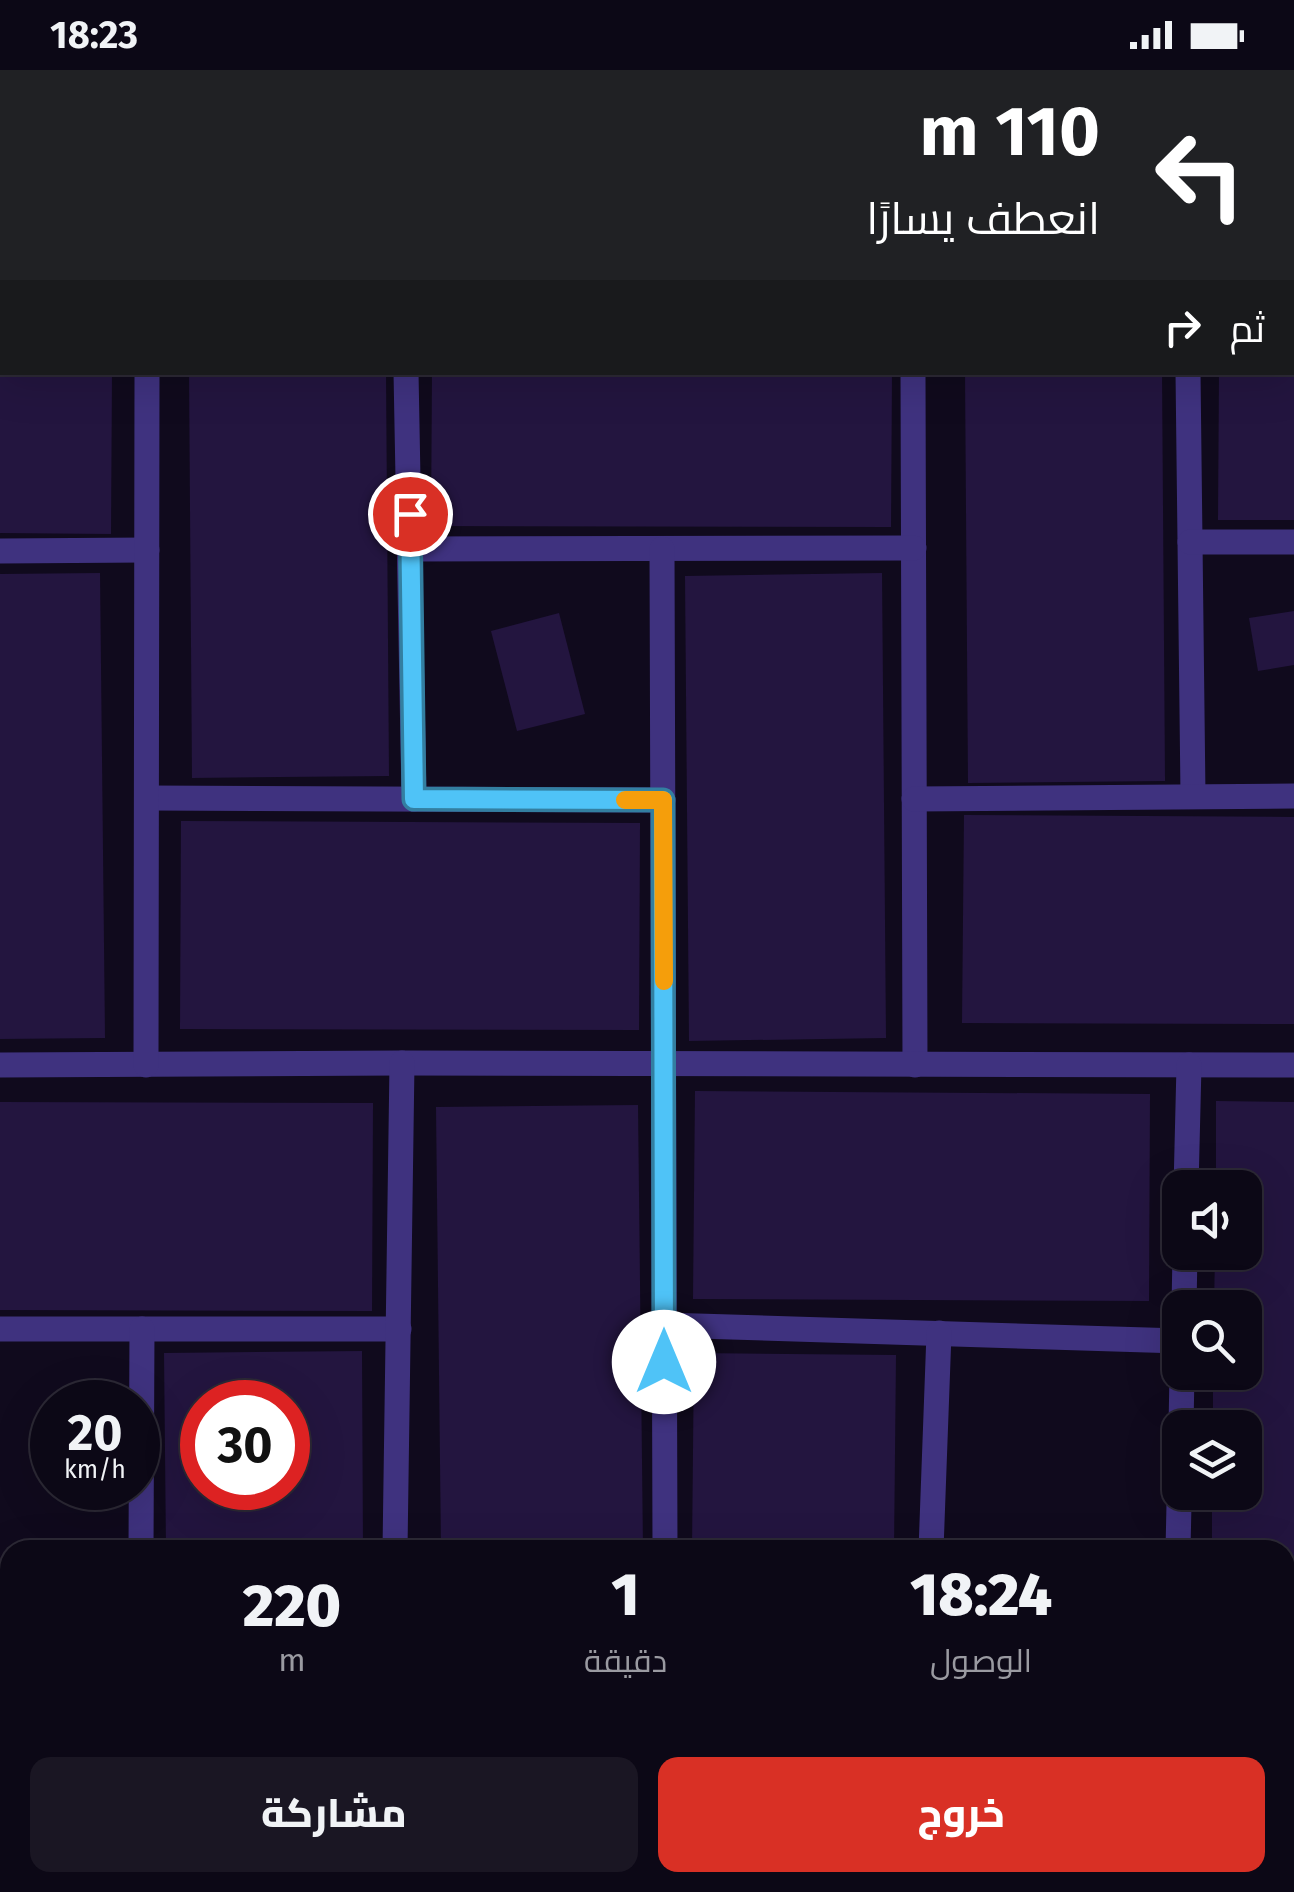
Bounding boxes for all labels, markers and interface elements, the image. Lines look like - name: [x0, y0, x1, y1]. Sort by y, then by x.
- text: 18:23: [50, 12, 138, 58]
- text: 110 m: [920, 90, 1100, 174]
- icon: left: [1135, 110, 1265, 240]
- text: انعطف يسارًا: [866, 192, 1100, 246]
- icon: right: [1155, 300, 1210, 355]
- text: ثم: [1230, 306, 1265, 352]
- pin: [368, 472, 453, 557]
- icon: arrive: [383, 487, 438, 542]
- map controls: [1162, 1170, 1262, 1510]
- button: sound: [1162, 1170, 1262, 1270]
- button: search: [1162, 1290, 1262, 1390]
- position arrow: [612, 1310, 716, 1414]
- speed limit sign: 30: [180, 1380, 310, 1510]
- text: 20: [67, 1403, 123, 1463]
- button: layers: [1162, 1410, 1262, 1510]
- text: km/h: [64, 1455, 126, 1485]
- text: 1: [611, 1559, 640, 1631]
- text: 18:24: [910, 1559, 1052, 1631]
- text: 220: [243, 1570, 341, 1642]
- text: m: [278, 1641, 306, 1679]
- text: دقيقة: [584, 1642, 667, 1680]
- text: الوصول: [930, 1642, 1032, 1680]
- button: مشاركة: [30, 1757, 638, 1872]
- button: خروج: [658, 1757, 1265, 1872]

